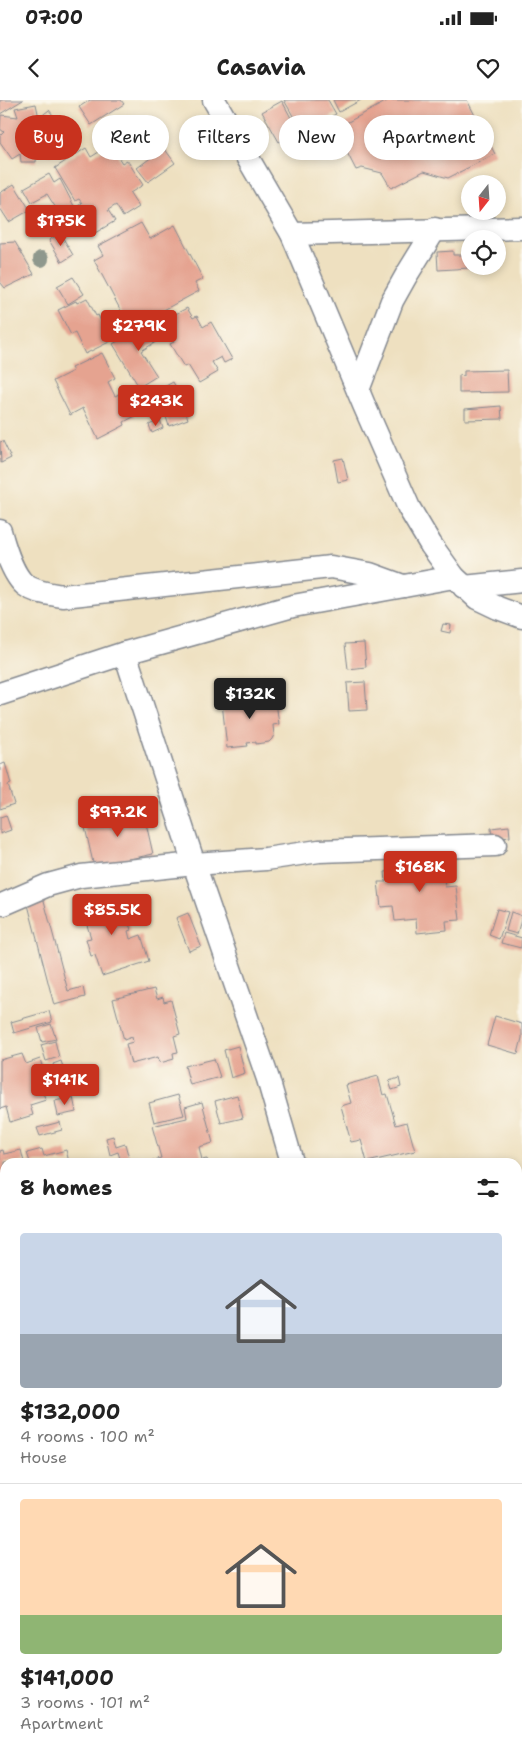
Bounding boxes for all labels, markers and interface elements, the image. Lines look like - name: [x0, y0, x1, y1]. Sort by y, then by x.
- text: 07:00: [25, 5, 83, 30]
- text: Casavia: [217, 53, 305, 82]
- icon: back: [20, 54, 48, 82]
- icon: heart: [474, 54, 502, 82]
- chip: Buy: [15, 115, 82, 160]
- chip: Rent: [92, 115, 169, 160]
- chip: Filters: [179, 115, 269, 160]
- chip: New: [279, 115, 354, 160]
- chip: Apartment: [364, 115, 494, 160]
- north arrow: [461, 175, 506, 220]
- map controls: [461, 175, 506, 275]
- pin: $175K: [26, 204, 96, 247]
- text: $175K: [36, 210, 86, 231]
- button: locate: [461, 230, 506, 275]
- pin: $279K: [104, 310, 174, 352]
- text: $279K: [112, 315, 166, 336]
- pin: $243K: [121, 384, 191, 427]
- text: $243K: [129, 390, 183, 411]
- pin: $132K: [215, 678, 285, 720]
- text: $132K: [225, 683, 275, 704]
- pin: $97.2K: [77, 796, 159, 838]
- text: $97.2K: [89, 801, 147, 822]
- pin: $168K: [385, 850, 455, 893]
- text: $168K: [395, 856, 445, 877]
- pin: $85.5K: [71, 894, 153, 936]
- text: $85.5K: [83, 899, 141, 920]
- pin: $141K: [30, 1064, 100, 1106]
- text: $141K: [42, 1069, 88, 1090]
- text: 8 homes: [20, 1174, 112, 1202]
- icon: filters: [474, 1174, 502, 1202]
- icon: home: [216, 1266, 306, 1356]
- text: $132,000: [20, 1398, 121, 1426]
- text: 4 rooms · 100 m²: [20, 1426, 155, 1447]
- text: House: [20, 1447, 67, 1468]
- icon: home: [216, 1531, 306, 1621]
- text: $141,000: [20, 1664, 114, 1692]
- text: 3 rooms · 101 m²: [20, 1692, 150, 1713]
- text: Apartment: [20, 1713, 103, 1734]

